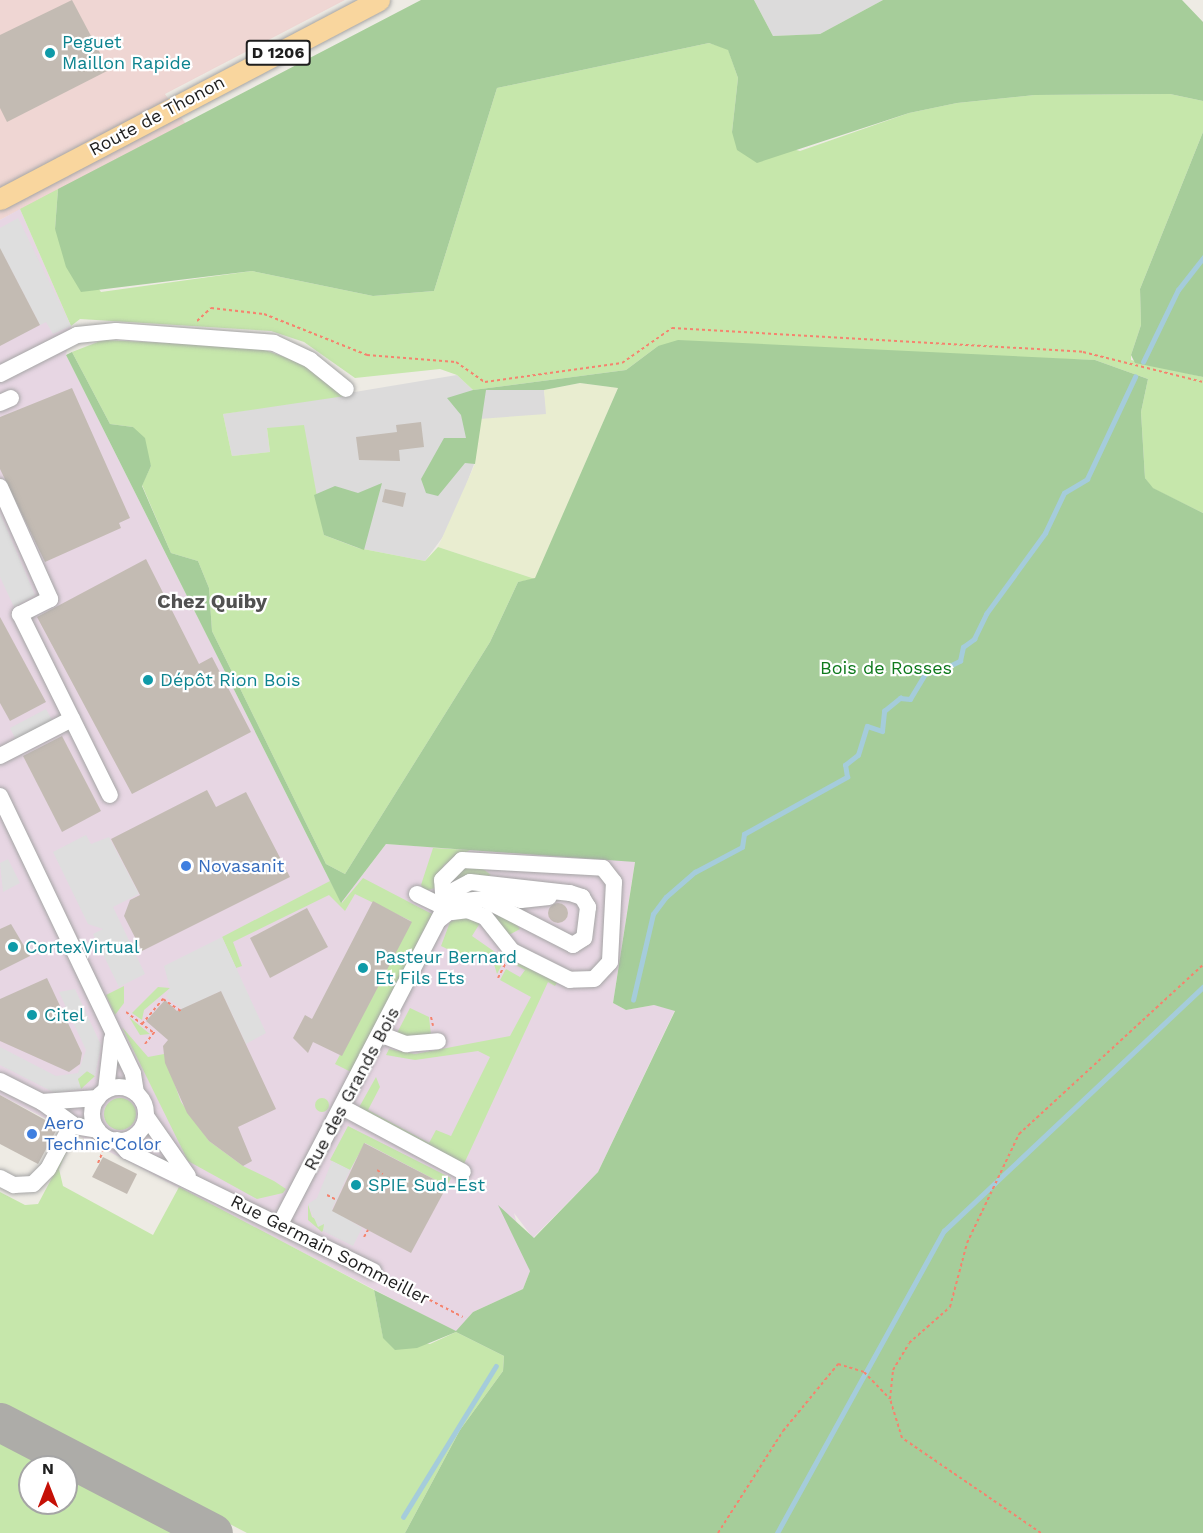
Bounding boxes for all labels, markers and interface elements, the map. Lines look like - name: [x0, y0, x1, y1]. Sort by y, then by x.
- place label: Peguet Maillon Rapide: [62, 32, 191, 74]
- road number: D 1206: [245, 40, 311, 66]
- marker: Peguet Maillon Rapide: [43, 46, 57, 60]
- street label: Route de Thonon: [85, 71, 229, 161]
- district label: Chez Quiby: [157, 589, 267, 613]
- park label: Bois de Rosses: [820, 657, 952, 679]
- place label: Dépôt Rion Bois: [160, 669, 301, 691]
- marker: Dépôt Rion Bois: [141, 673, 155, 687]
- place label: Novasanit: [198, 855, 284, 877]
- marker: Novasanit: [179, 859, 193, 873]
- place label: CortexVirtual: [25, 936, 140, 958]
- marker: CortexVirtual: [6, 940, 20, 954]
- place label: Pasteur Bernard Et Fils Ets: [375, 947, 517, 990]
- marker: Pasteur Bernard Et Fils Ets: [356, 961, 370, 975]
- place label: Citel: [44, 1004, 85, 1026]
- street label: Rue des Grands Bois: [300, 1004, 404, 1174]
- marker: Citel: [25, 1008, 39, 1022]
- place label: Aero Technic'Color: [44, 1113, 161, 1156]
- marker: Aero Technic'Color: [25, 1127, 39, 1141]
- place label: SPIE Sud-Est: [368, 1174, 485, 1196]
- marker: SPIE Sud-Est: [349, 1178, 363, 1192]
- street label: Rue Germain Sommeiller: [227, 1190, 433, 1310]
- north arrow: [18, 1455, 78, 1515]
- text: N: [42, 1459, 54, 1478]

